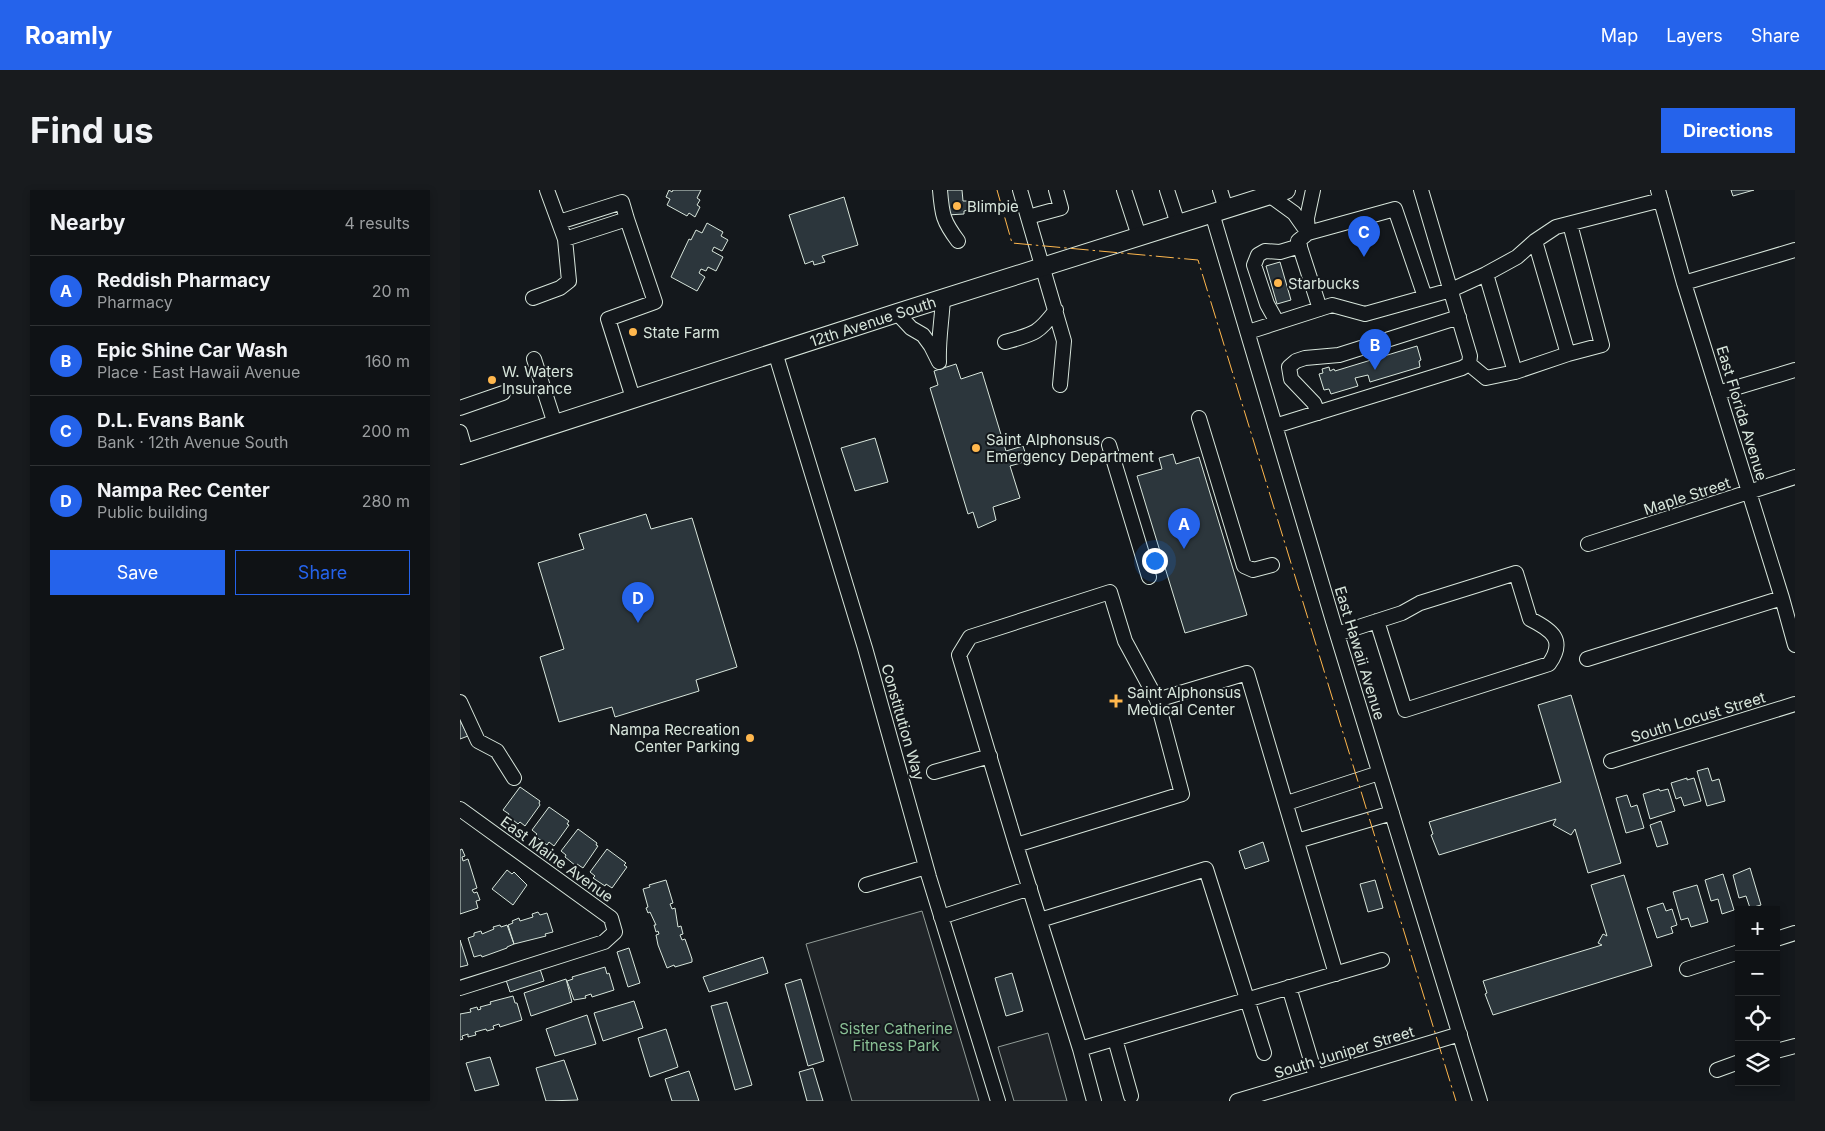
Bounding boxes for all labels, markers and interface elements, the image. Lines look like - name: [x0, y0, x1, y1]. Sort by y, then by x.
- text: Roamly: [25, 21, 112, 50]
- text: Map: [1601, 25, 1638, 46]
- text: Layers: [1666, 25, 1723, 46]
- text: Share: [1751, 25, 1800, 46]
- button: Directions: [1661, 108, 1795, 153]
- text: Find us: [30, 109, 154, 151]
- place label: Blimpie: [967, 197, 1019, 216]
- marker: Blimpie: [951, 200, 963, 212]
- text: Nearby: [50, 210, 125, 235]
- text: 4 results: [345, 213, 410, 233]
- pin: C: [1348, 216, 1380, 257]
- text: Reddish Pharmacy: [97, 269, 270, 292]
- place label: Starbucks: [1288, 274, 1360, 293]
- marker: Starbucks: [1272, 277, 1284, 289]
- text: A: [60, 281, 72, 301]
- text: 20 m: [372, 281, 410, 301]
- text: Pharmacy: [97, 292, 173, 312]
- street label: 12th Avenue South: [807, 292, 938, 350]
- place label: State Farm: [643, 323, 720, 342]
- marker: State Farm: [627, 326, 639, 338]
- pin: B: [1359, 329, 1391, 370]
- text: Epic Shine Car Wash: [97, 339, 288, 362]
- street label: East Florida Avenue: [1712, 343, 1772, 483]
- text: B: [61, 351, 71, 371]
- text: 160 m: [365, 351, 410, 371]
- text: Place · East Hawaii Avenue: [97, 362, 300, 382]
- place label: W. Waters Insurance: [502, 362, 573, 398]
- marker: W. Waters Insurance: [486, 374, 498, 386]
- text: D.L. Evans Bank: [97, 409, 244, 432]
- text: C: [60, 421, 72, 441]
- text: 200 m: [362, 421, 410, 441]
- place label: Saint Alphonsus Emergency Department: [986, 430, 1154, 466]
- text: Bank · 12th Avenue South: [97, 432, 288, 452]
- marker: Saint Alphonsus Emergency Department: [970, 442, 982, 454]
- street label: Maple Street: [1641, 473, 1733, 519]
- text: Nampa Rec Center: [97, 479, 270, 502]
- text: D: [60, 491, 72, 511]
- text: 280 m: [362, 491, 410, 511]
- text: Public building: [97, 502, 208, 522]
- pin: A: [1168, 508, 1200, 549]
- your location: [1142, 548, 1168, 574]
- button: Save: [50, 550, 225, 595]
- button: Share: [235, 550, 410, 595]
- pin: D: [622, 582, 654, 623]
- street label: East Hawaii Avenue: [1331, 584, 1389, 722]
- street label: Constitution Way: [877, 662, 929, 783]
- place label: Saint Alphonsus Medical Center: [1127, 683, 1241, 719]
- street label: South Locust Street: [1628, 687, 1768, 747]
- marker: Saint Alphonsus Medical Center: [1109, 694, 1123, 708]
- place label: Nampa Recreation Center Parking: [609, 720, 740, 756]
- marker: Nampa Recreation Center Parking: [744, 732, 756, 744]
- street label: East Maine Avenue: [497, 812, 617, 906]
- map controls: [1735, 906, 1780, 1086]
- button: +: [1735, 906, 1780, 951]
- button: −: [1735, 951, 1780, 996]
- button: locate: [1735, 996, 1780, 1041]
- park label: Sister Catherine Fitness Park: [839, 1019, 953, 1055]
- street label: South Juniper Street: [1272, 1022, 1416, 1082]
- button: layers: [1735, 1041, 1780, 1086]

